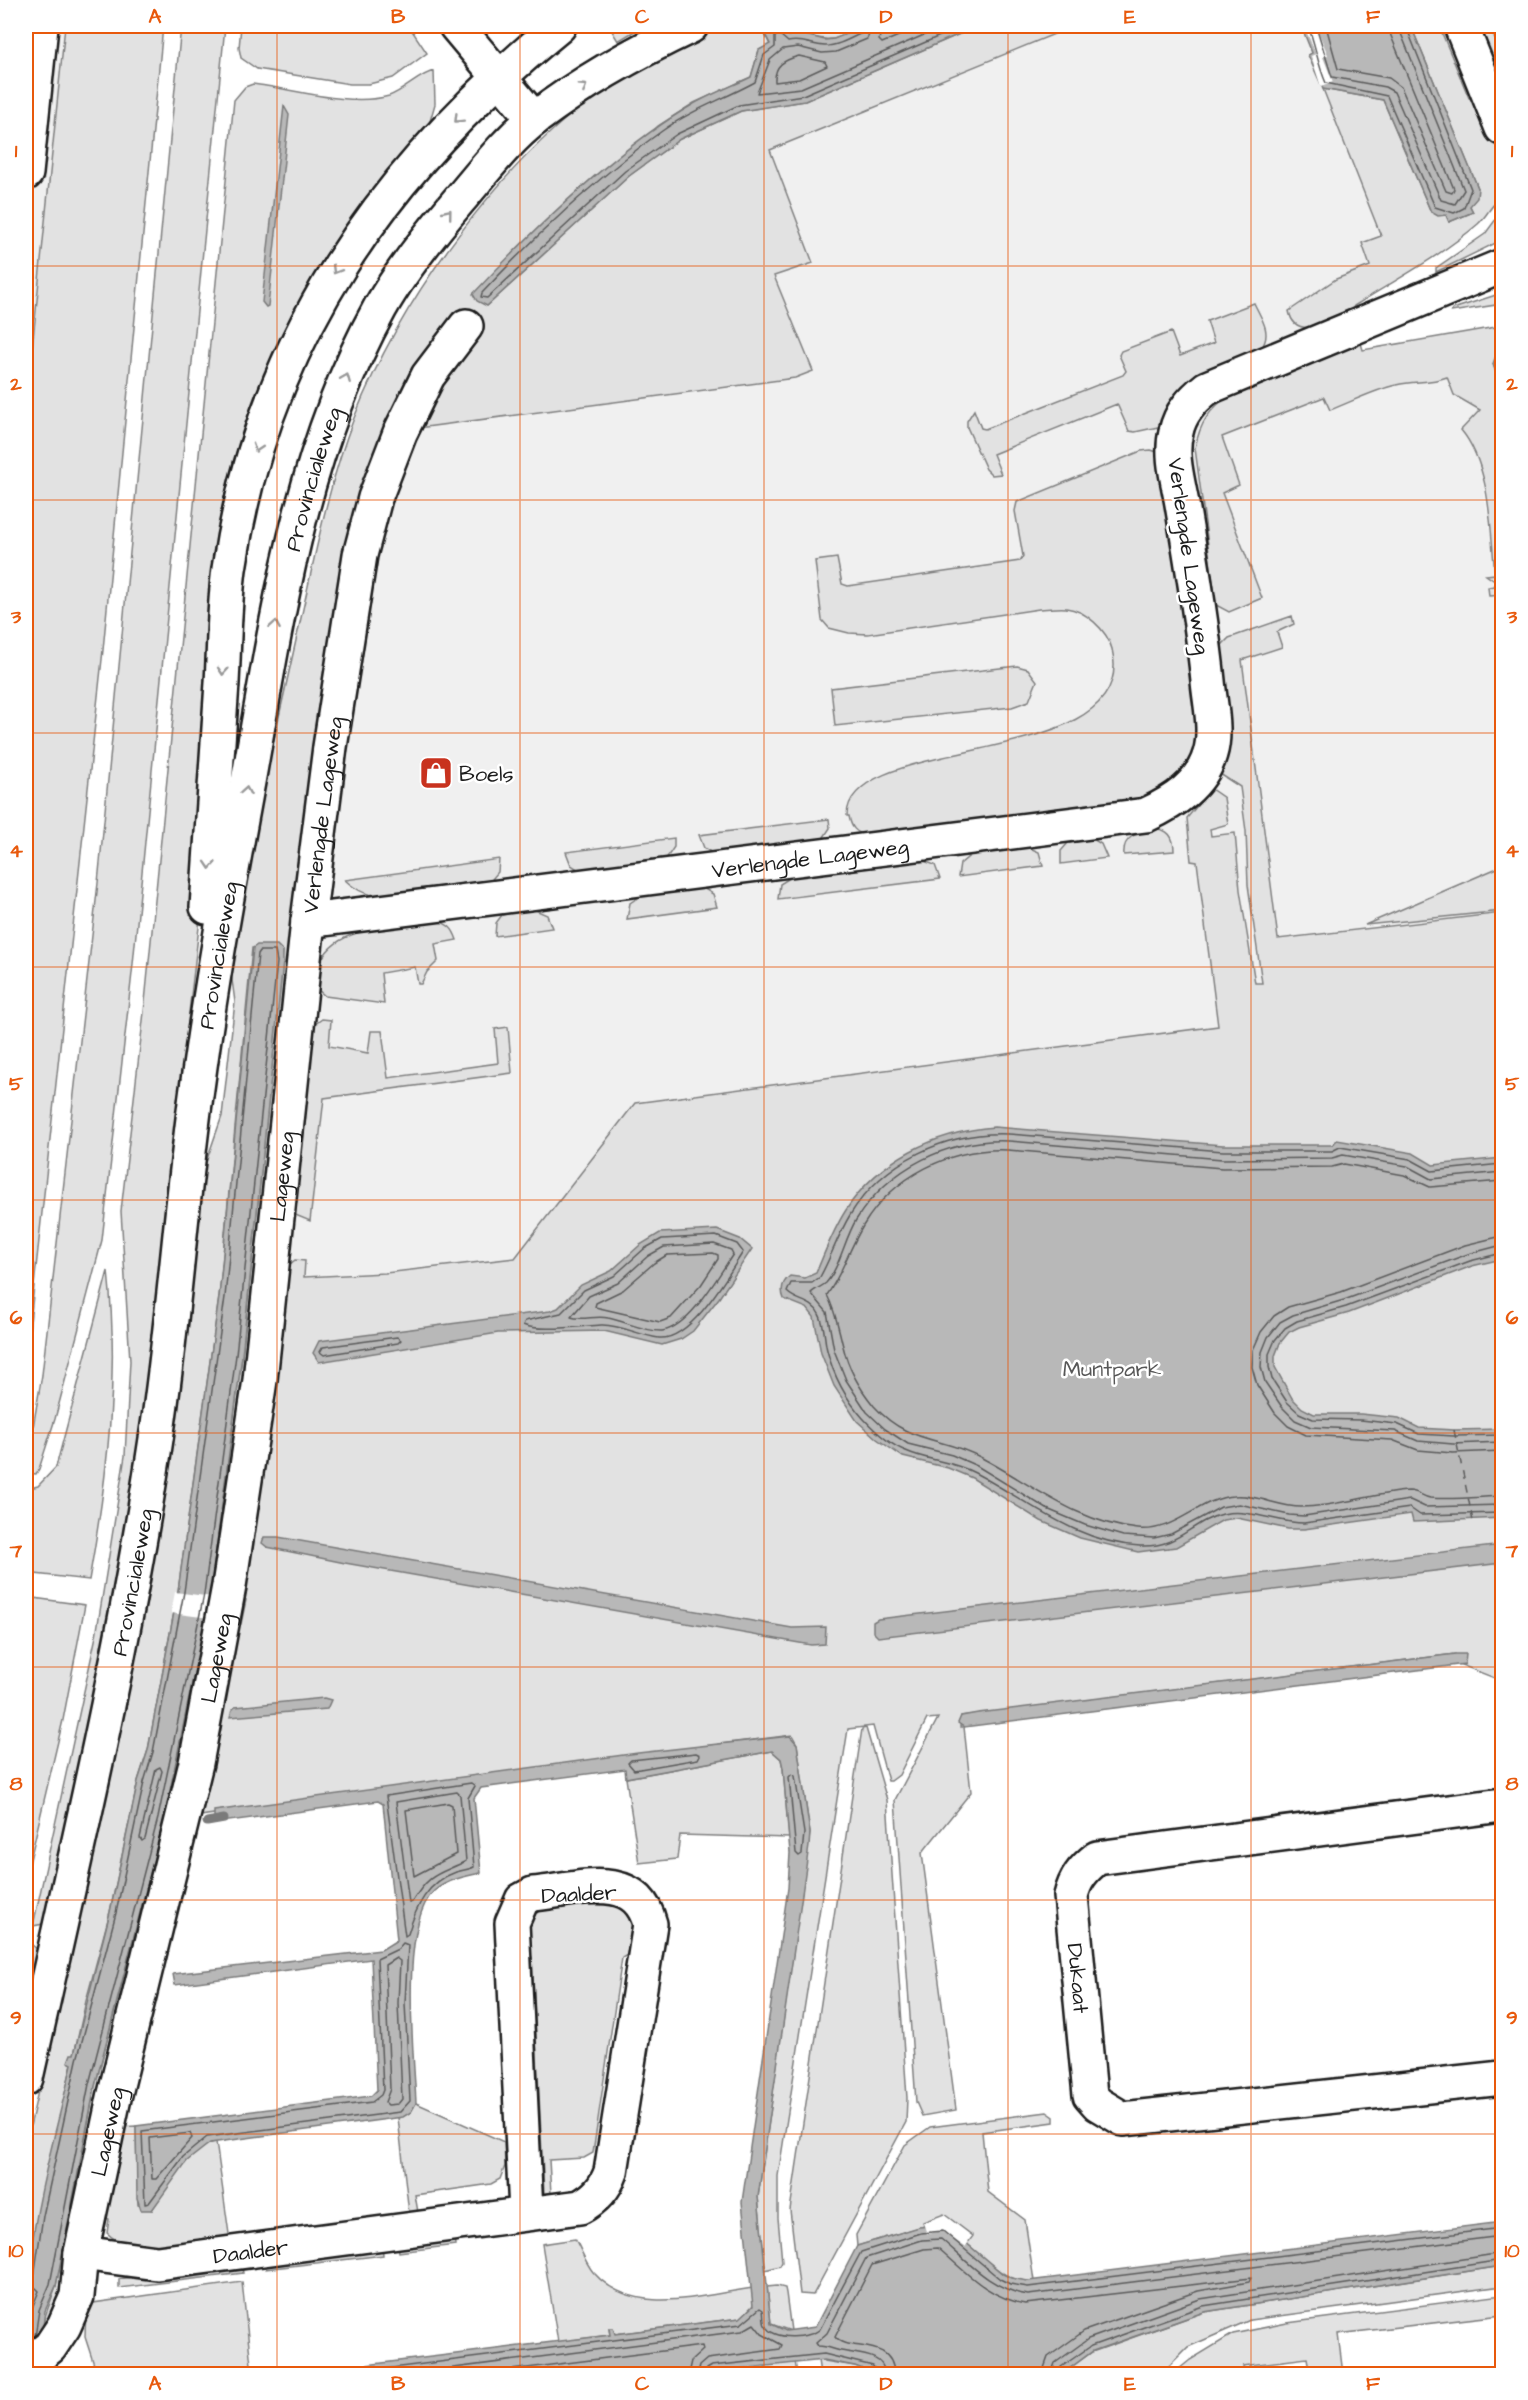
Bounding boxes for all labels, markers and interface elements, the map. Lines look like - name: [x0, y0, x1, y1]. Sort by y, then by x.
- text: A: [149, 3, 162, 31]
- text: B: [391, 3, 406, 31]
- text: C: [635, 3, 650, 31]
- text: D: [880, 3, 893, 31]
- text: E: [1124, 3, 1136, 31]
- text: F: [1366, 3, 1381, 31]
- one-way arrow: [576, 83, 587, 94]
- one-way arrow: [454, 111, 465, 122]
- text: 1: [15, 137, 18, 165]
- text: 1: [1511, 137, 1514, 165]
- one-way arrow: [441, 209, 452, 220]
- one-way arrow: [332, 264, 344, 274]
- text: 2: [9, 370, 22, 398]
- text: 2: [1505, 370, 1518, 398]
- one-way arrow: [339, 373, 351, 384]
- street label: Provincialeweg: [278, 403, 351, 555]
- one-way arrow: [251, 442, 264, 453]
- street label: Verlengde Lageweg: [1158, 456, 1218, 657]
- text: 3: [10, 603, 22, 631]
- text: 3: [1506, 603, 1518, 631]
- one-way arrow: [268, 621, 281, 631]
- one-way arrow: [216, 666, 229, 675]
- street label: Verlengde Lageweg: [295, 714, 353, 915]
- shop icon: Boels: [418, 755, 454, 791]
- place label: Boels: [459, 759, 513, 790]
- one-way arrow: [239, 786, 252, 796]
- street label: Verlengde Lageweg: [710, 831, 911, 887]
- text: 4: [9, 837, 23, 865]
- text: 4: [1505, 837, 1519, 865]
- one-way arrow: [203, 861, 216, 870]
- street label: Provincialeweg: [192, 879, 248, 1031]
- text: 5: [9, 1070, 24, 1098]
- text: 5: [1505, 1070, 1520, 1098]
- street label: Lageweg: [263, 1130, 304, 1223]
- text: 6: [10, 1304, 23, 1332]
- text: 6: [1506, 1304, 1519, 1332]
- park label: Muntpark: [1063, 1354, 1162, 1385]
- street label: Provincialeweg: [104, 1506, 163, 1659]
- text: 7: [9, 1537, 23, 1565]
- text: 7: [1505, 1537, 1519, 1565]
- street label: Lageweg: [194, 1611, 242, 1706]
- text: 8: [10, 1770, 23, 1798]
- text: 8: [1506, 1770, 1519, 1798]
- street label: Daalder: [541, 1877, 618, 1912]
- street label: Dukaat: [1059, 1942, 1096, 2015]
- text: 9: [10, 2004, 22, 2032]
- text: 9: [1506, 2004, 1518, 2032]
- street label: Lageweg: [84, 2084, 134, 2179]
- street label: Daalder: [211, 2232, 290, 2272]
- text: 10: [8, 2237, 24, 2265]
- text: 10: [1504, 2237, 1520, 2265]
- text: A: [149, 2370, 162, 2398]
- text: B: [391, 2370, 406, 2398]
- text: C: [635, 2370, 650, 2398]
- text: D: [880, 2370, 893, 2398]
- text: E: [1124, 2370, 1136, 2398]
- text: F: [1366, 2370, 1381, 2398]

